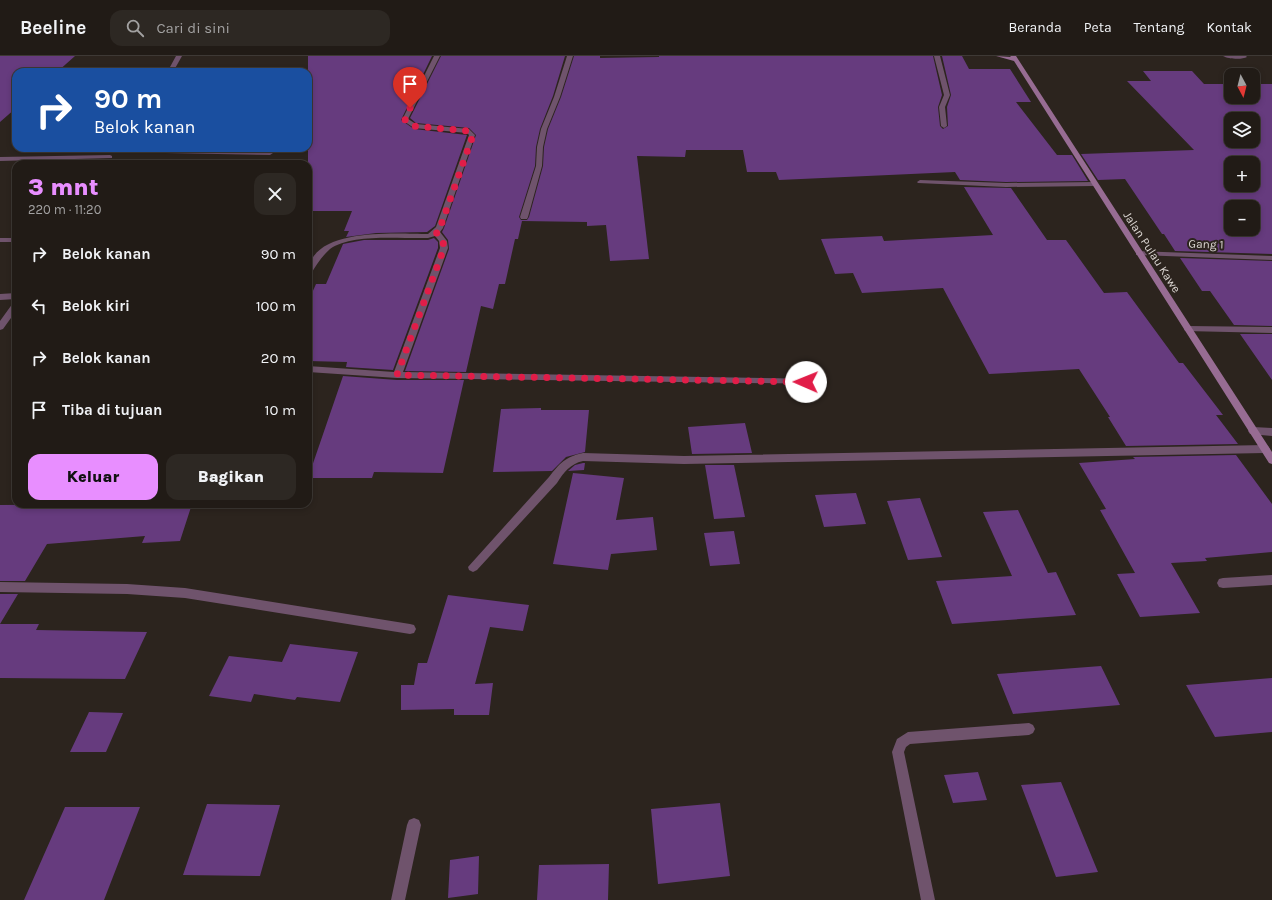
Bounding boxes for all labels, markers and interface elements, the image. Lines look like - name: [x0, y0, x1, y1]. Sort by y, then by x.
- search box: [110, 10, 390, 46]
- text: Beeline: [20, 17, 86, 39]
- icon: search: [124, 17, 146, 39]
- text: Cari di sini: [156, 19, 230, 37]
- text: Beranda: [1009, 19, 1062, 36]
- text: Peta: [1084, 19, 1112, 36]
- text: Tentang: [1134, 19, 1185, 36]
- text: Kontak: [1207, 19, 1252, 36]
- pin: [393, 67, 427, 108]
- north arrow: [1224, 68, 1260, 104]
- map controls: [1224, 68, 1260, 236]
- icon: arrive: [399, 73, 421, 95]
- text: 90 m: [94, 82, 162, 115]
- icon: right: [28, 84, 80, 136]
- button: layers: [1224, 112, 1260, 148]
- text: Belok kanan: [94, 116, 195, 138]
- button: +: [1224, 156, 1260, 192]
- text: 3 mnt: [28, 173, 99, 201]
- button: close: [254, 173, 296, 215]
- button: −: [1224, 200, 1260, 236]
- text: 220 m · 11:20: [28, 202, 101, 217]
- street label: Jalan Pulau Kawe: [1120, 209, 1184, 295]
- street label: Gang 1: [1188, 236, 1224, 252]
- icon: right: [28, 243, 50, 265]
- text: Belok kanan: [62, 245, 151, 263]
- text: 90 m: [261, 245, 296, 263]
- icon: left: [28, 295, 50, 317]
- text: Belok kiri: [62, 297, 130, 315]
- text: 100 m: [256, 297, 296, 315]
- icon: right: [28, 347, 50, 369]
- text: Belok kanan: [62, 349, 151, 367]
- text: 20 m: [261, 349, 296, 367]
- position arrow: [785, 361, 827, 403]
- icon: arrive: [28, 399, 50, 421]
- text: Tiba di tujuan: [62, 401, 162, 419]
- text: 10 m: [265, 401, 296, 419]
- button: Keluar: [28, 454, 158, 500]
- button: Bagikan: [166, 454, 296, 500]

